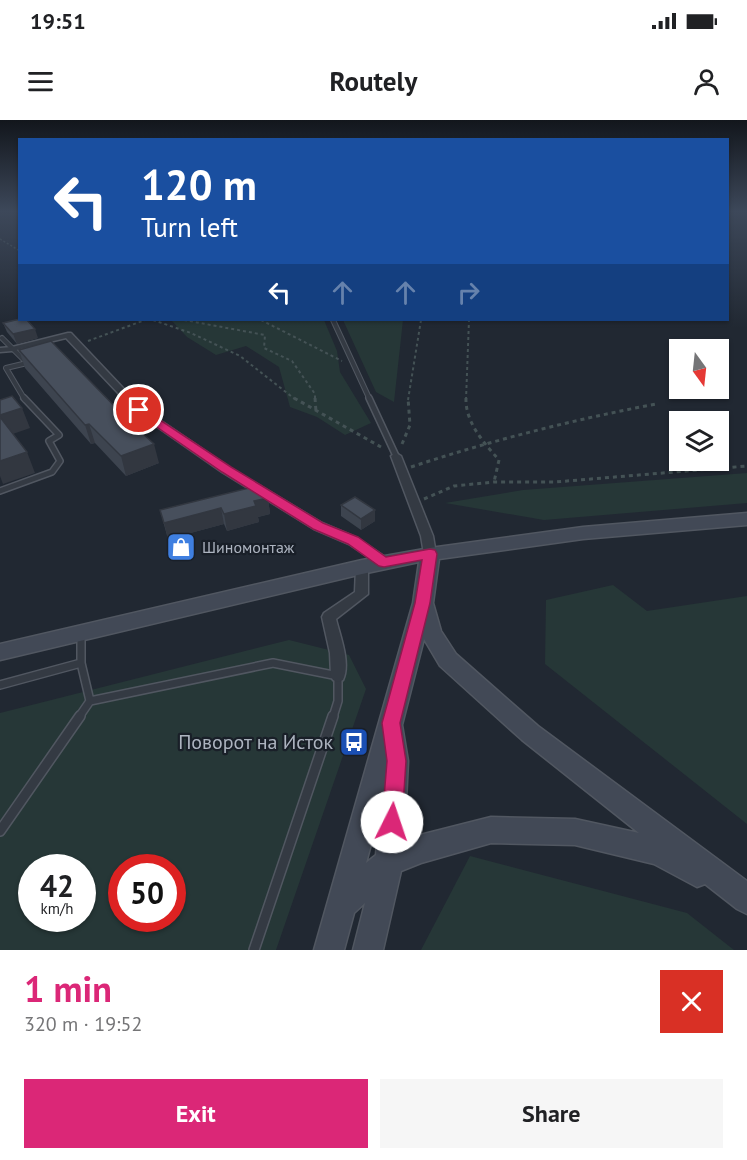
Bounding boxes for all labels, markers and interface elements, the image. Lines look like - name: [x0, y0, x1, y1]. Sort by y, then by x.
- text: 19:51: [30, 7, 86, 35]
- text: Routely: [330, 64, 417, 98]
- icon: menu: [24, 65, 57, 98]
- icon: person: [690, 65, 723, 98]
- text: 120 m: [141, 157, 257, 212]
- icon: left: [42, 162, 120, 240]
- text: Turn left: [141, 210, 238, 244]
- icon: left: [263, 276, 296, 309]
- icon: ahead: [326, 276, 359, 309]
- icon: ahead: [389, 276, 422, 309]
- icon: right: [452, 276, 485, 309]
- north arrow: [669, 339, 729, 399]
- map controls: [669, 339, 729, 471]
- pin: [113, 384, 164, 435]
- icon: arrive: [122, 393, 155, 426]
- button: layers: [669, 411, 729, 471]
- shop icon: Шиномонтаж: [165, 531, 197, 563]
- place label: Шиномонтаж: [202, 537, 295, 557]
- bus stop icon: Поворот на Исток: [338, 726, 370, 758]
- place label: Поворот на Исток: [178, 729, 333, 755]
- position arrow: [360, 790, 424, 854]
- speed limit sign: 50: [108, 854, 186, 932]
- text: 42: [40, 866, 74, 905]
- text: km/h: [41, 899, 73, 918]
- text: 1 min: [24, 965, 112, 1012]
- button: close: [660, 970, 723, 1033]
- text: 320 m · 19:52: [24, 1011, 142, 1037]
- button: Exit: [24, 1079, 368, 1148]
- button: Share: [380, 1079, 723, 1148]

